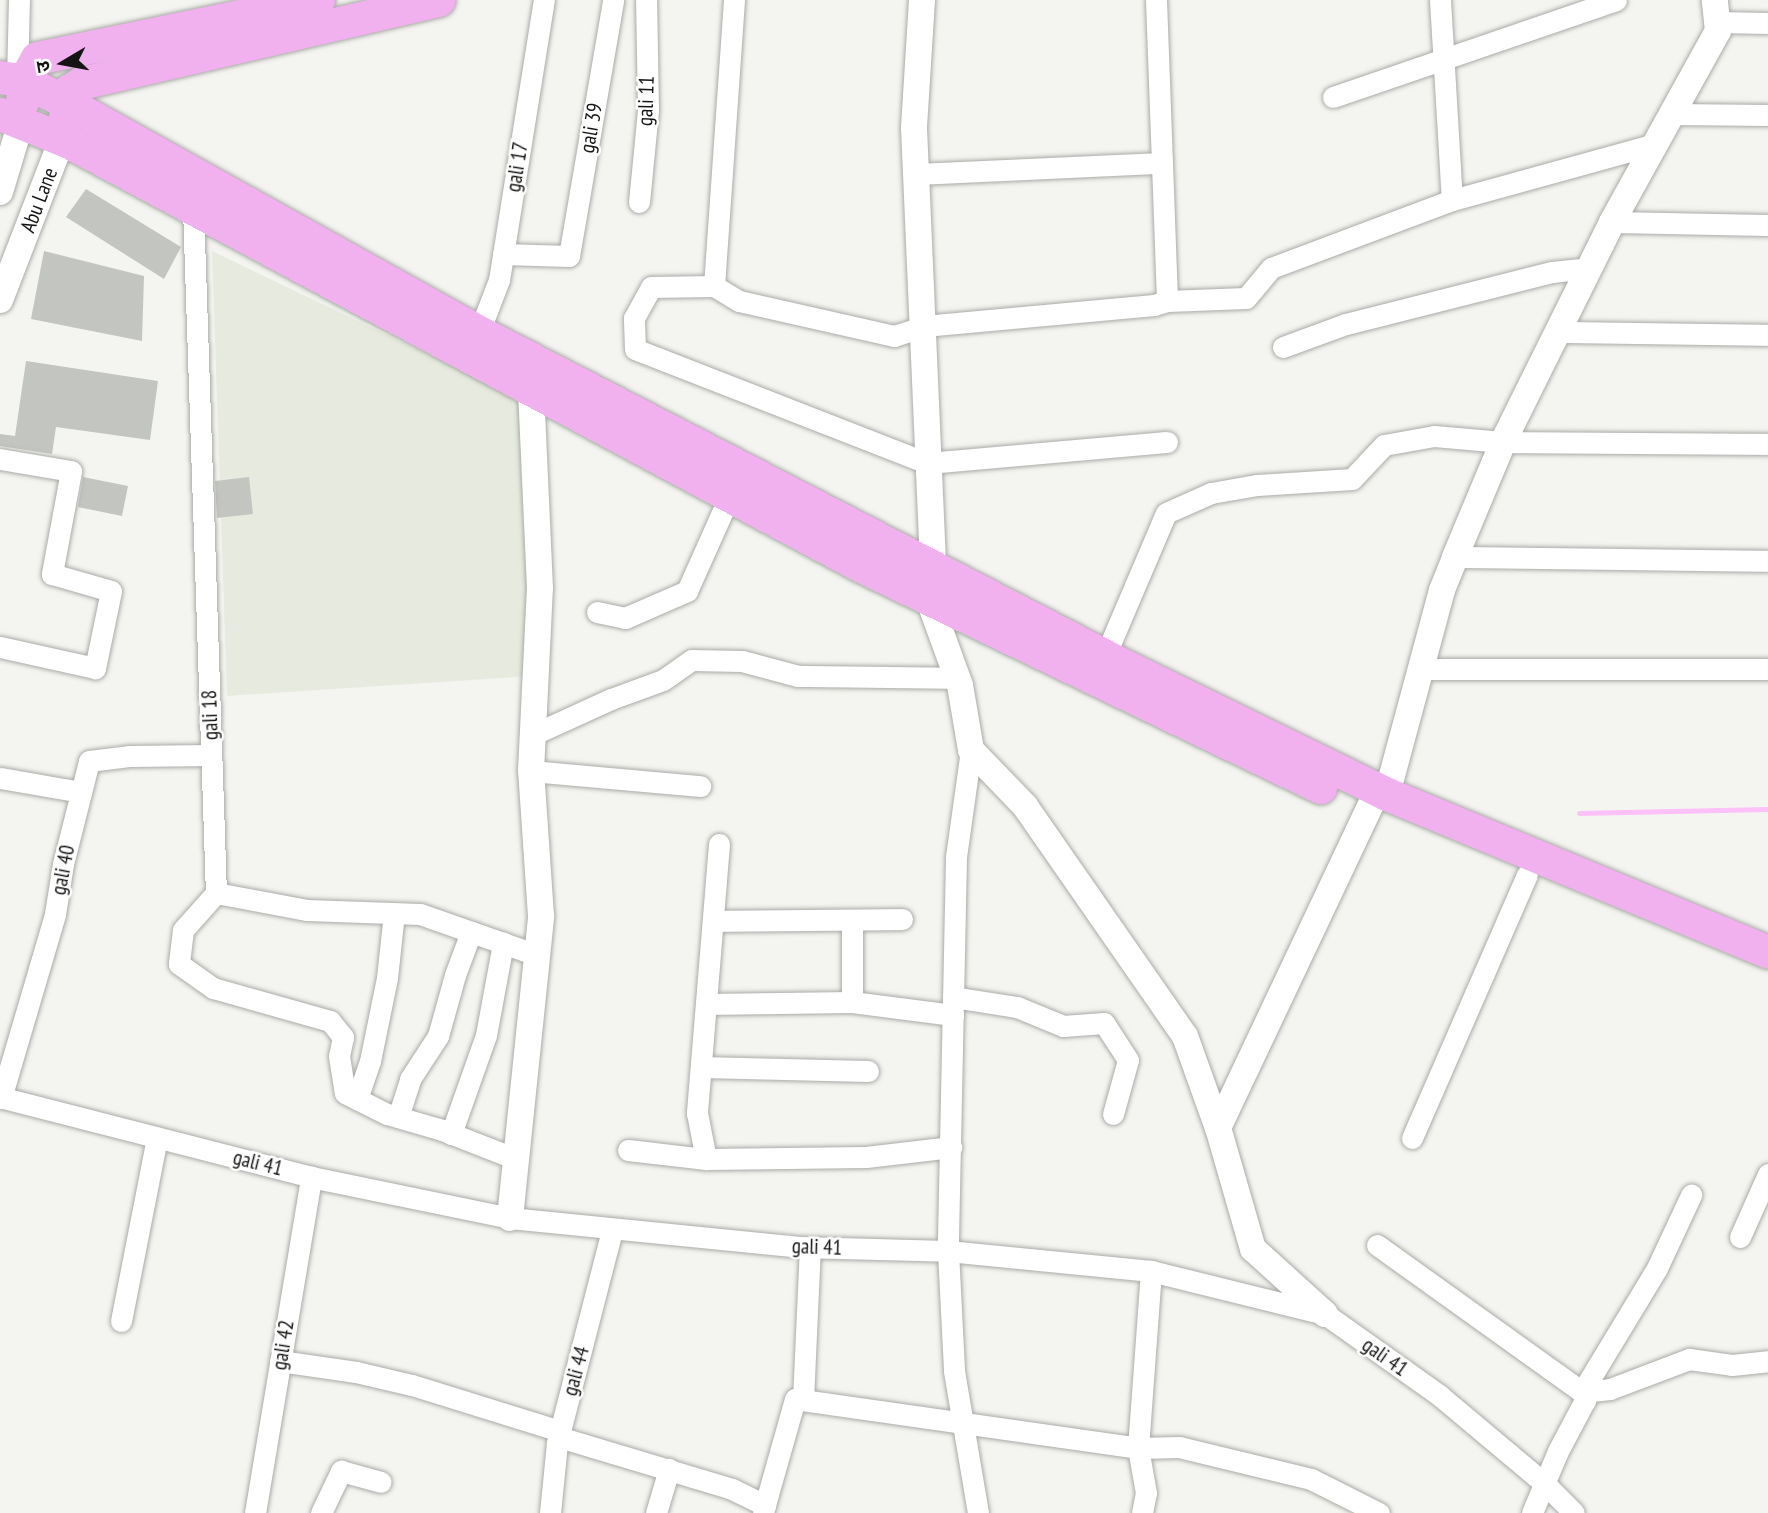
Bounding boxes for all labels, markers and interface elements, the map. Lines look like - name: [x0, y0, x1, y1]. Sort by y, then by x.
- north arrow: [28, 28, 98, 98]
- text: उ: [30, 59, 55, 74]
- street label: gali 11: [633, 75, 659, 127]
- street label: gali 39: [574, 101, 608, 155]
- street label: gali 17: [501, 140, 533, 194]
- street label: Abu Lane: [15, 164, 63, 236]
- street label: gali 18: [197, 689, 223, 741]
- street label: gali 40: [46, 843, 80, 897]
- street label: gali 41: [231, 1145, 285, 1181]
- street label: gali 41: [791, 1234, 843, 1260]
- street label: gali 42: [267, 1318, 299, 1372]
- street label: gali 41: [1357, 1332, 1413, 1382]
- street label: gali 44: [557, 1343, 595, 1399]

